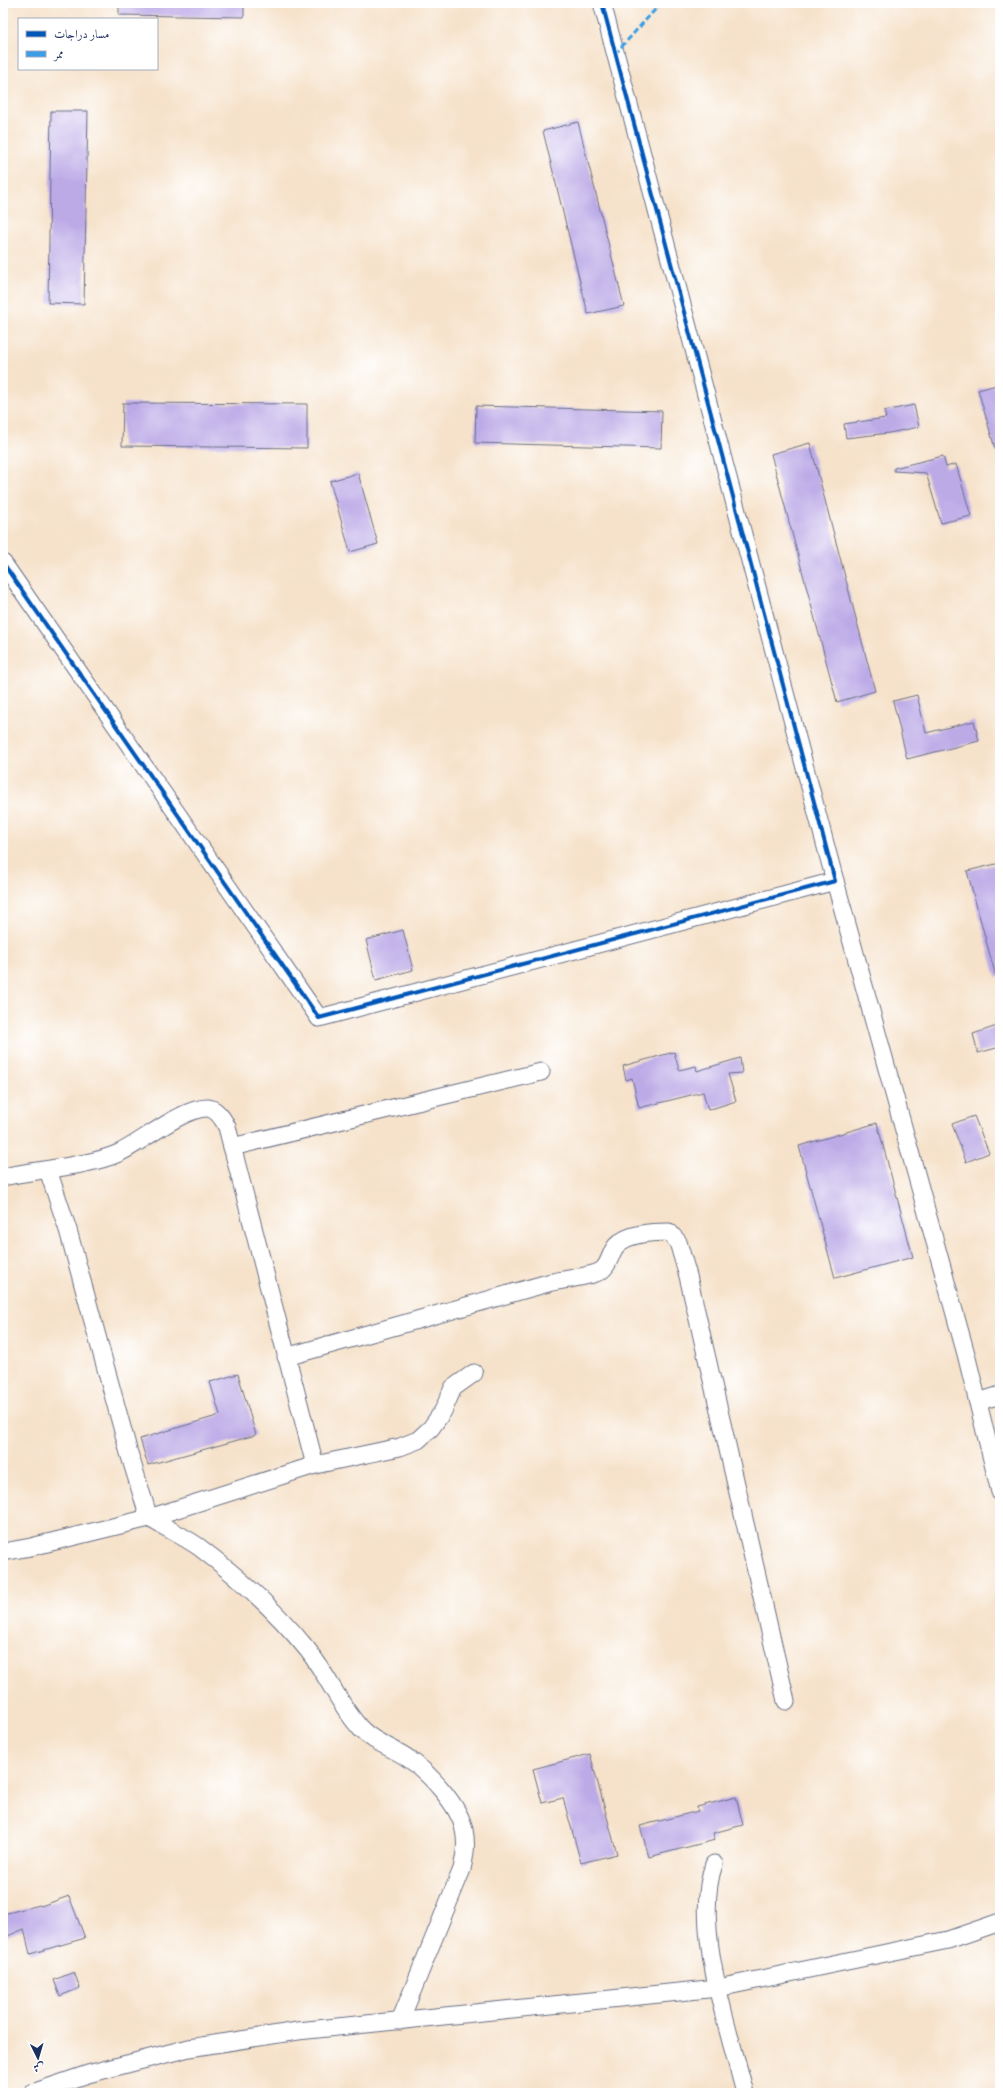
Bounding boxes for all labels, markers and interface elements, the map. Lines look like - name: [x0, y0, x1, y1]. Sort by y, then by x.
- legend: [18, 18, 158, 70]
- text: مسار دراجات: [54, 26, 109, 42]
- text: ممر: [52, 46, 64, 62]
- north arrow: [18, 2038, 58, 2078]
- text: ش: [33, 2061, 45, 2075]

